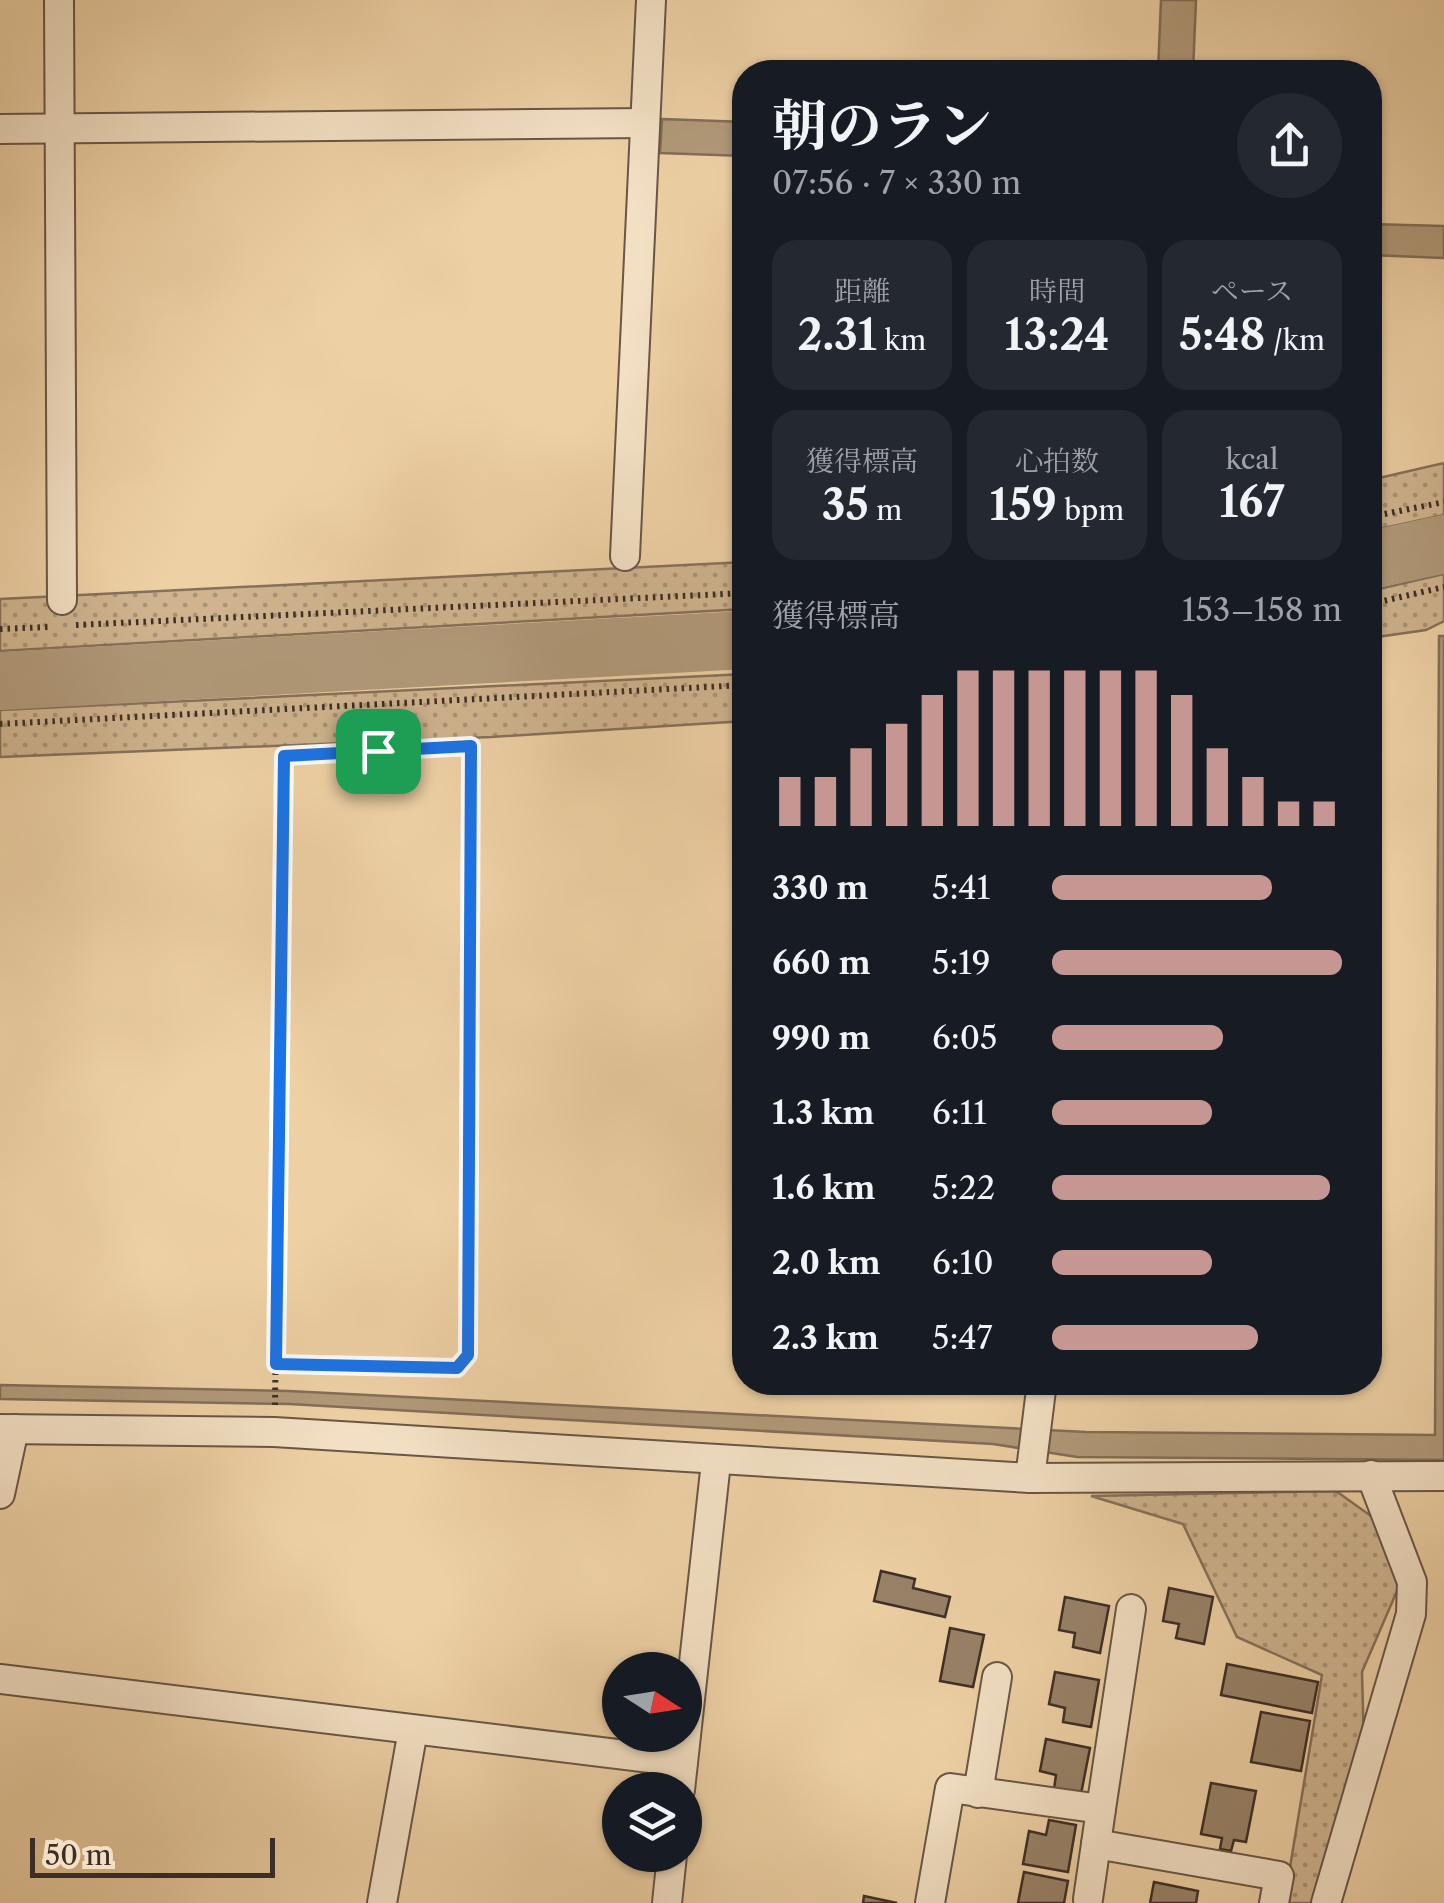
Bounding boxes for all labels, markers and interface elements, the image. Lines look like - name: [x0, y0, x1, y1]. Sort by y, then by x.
- text: 朝のラン: [772, 92, 992, 159]
- button: share: [1237, 93, 1342, 198]
- text: 07:56 · 7 × 330 m: [772, 163, 1021, 202]
- text: 距離: [834, 274, 890, 308]
- text: 時間: [1029, 274, 1085, 308]
- text: ペース: [1211, 274, 1293, 308]
- text: 2.31: [798, 309, 877, 361]
- text: 13:24: [1005, 309, 1109, 361]
- text: 5:48: [1179, 309, 1265, 361]
- text: km: [877, 323, 926, 357]
- text: /km: [1265, 323, 1325, 357]
- text: kcal: [1226, 442, 1278, 476]
- text: 獲得標高: [806, 444, 918, 478]
- text: 心拍数: [1015, 444, 1099, 478]
- text: 167: [1219, 476, 1285, 528]
- text: 35: [822, 479, 869, 531]
- text: 159: [990, 479, 1057, 531]
- text: m: [869, 493, 902, 527]
- text: bpm: [1057, 493, 1124, 527]
- text: 153–158 m: [1182, 590, 1342, 629]
- text: 獲得標高: [772, 596, 900, 635]
- pin: [336, 709, 421, 794]
- icon: arrive: [351, 724, 406, 779]
- text: 330 m: [772, 868, 868, 907]
- text: 5:41: [932, 868, 990, 907]
- text: 660 m: [772, 943, 871, 982]
- text: 5:19: [932, 943, 991, 982]
- text: 990 m: [772, 1018, 870, 1057]
- text: 6:05: [932, 1018, 997, 1057]
- text: 1.3 km: [772, 1093, 874, 1132]
- text: 6:11: [932, 1093, 987, 1132]
- text: 1.6 km: [772, 1168, 875, 1207]
- text: 5:22: [932, 1168, 995, 1207]
- text: 2.0 km: [772, 1243, 881, 1282]
- text: 6:10: [932, 1243, 993, 1282]
- text: 2.3 km: [772, 1318, 879, 1357]
- text: 5:47: [932, 1318, 993, 1357]
- north arrow: [602, 1652, 702, 1752]
- map controls: [602, 1652, 702, 1872]
- button: layers: [602, 1772, 702, 1872]
- scale bar: [30, 1833, 275, 1878]
- text: 50 m: [45, 1838, 112, 1872]

